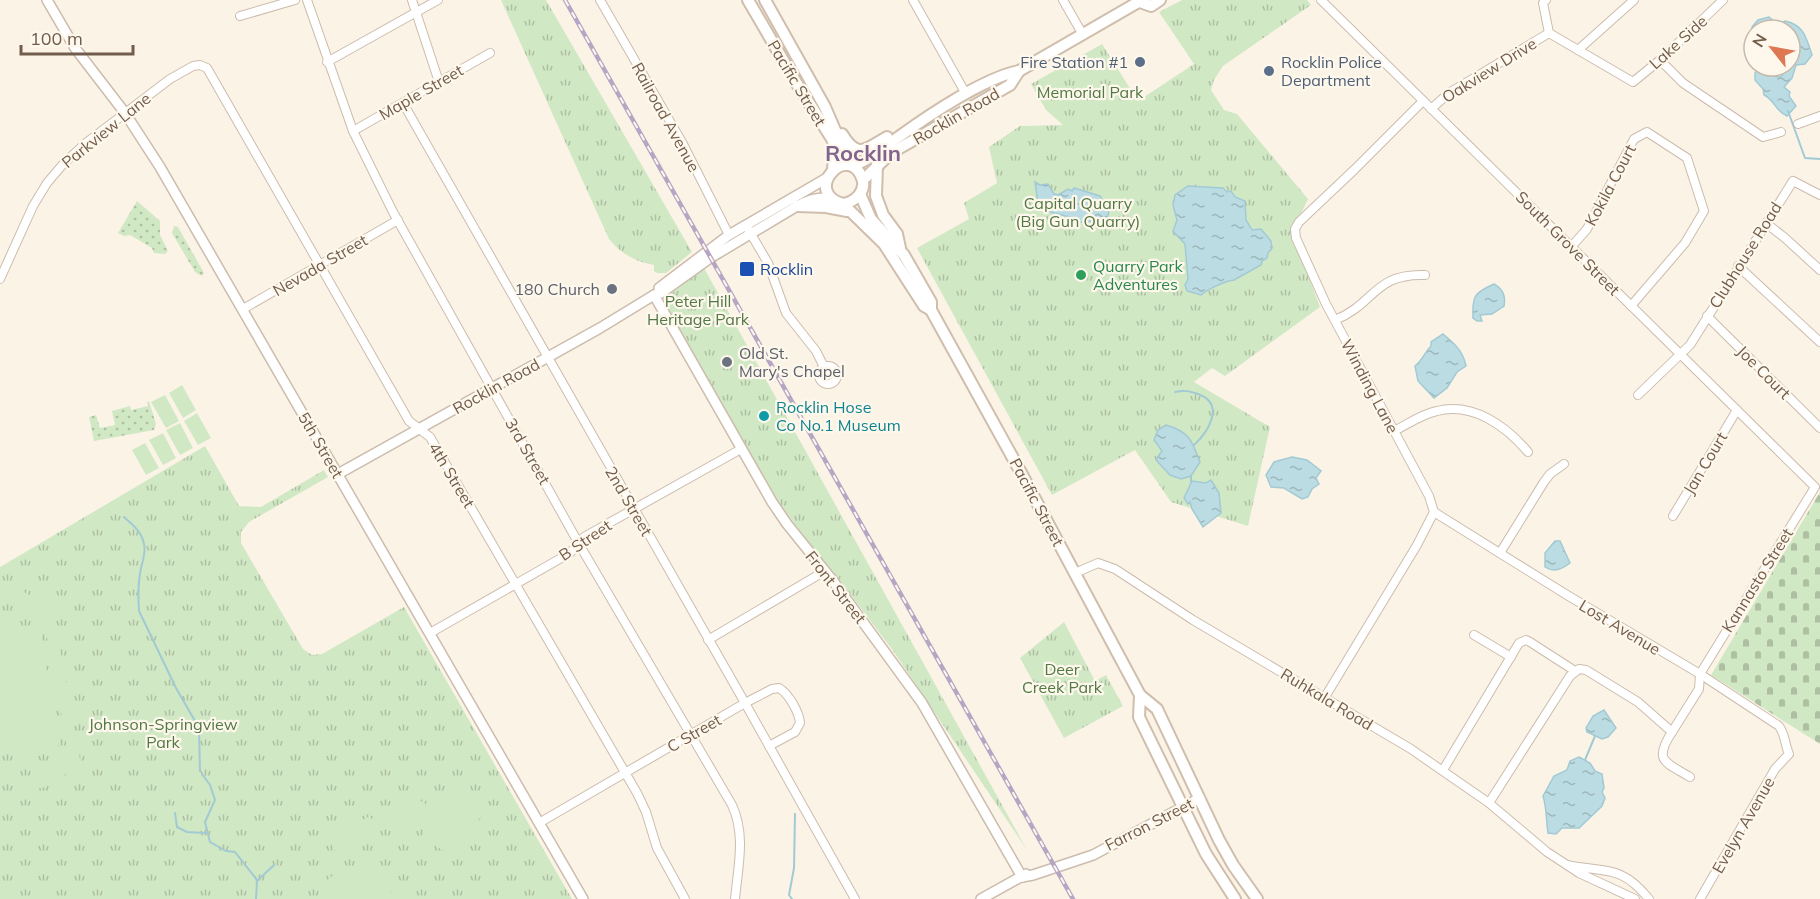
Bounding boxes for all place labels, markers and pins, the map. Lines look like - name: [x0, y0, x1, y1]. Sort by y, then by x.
- place label: Fire Station #1: [1020, 52, 1128, 72]
- place label: Rocklin Police Department: [1281, 52, 1382, 90]
- marker: Fire Station #1: [1133, 55, 1147, 69]
- marker: Rocklin Police Department: [1262, 64, 1276, 78]
- place label: Quarry Park Adventures: [1093, 256, 1183, 294]
- place label: Rocklin: [760, 259, 813, 279]
- marker: Rocklin: [738, 260, 756, 278]
- marker: Quarry Park Adventures: [1074, 268, 1088, 282]
- place label: 180 Church: [514, 279, 600, 299]
- marker: 180 Church: [605, 282, 619, 296]
- place label: Old St. Mary's Chapel: [739, 343, 845, 381]
- marker: Old St. Mary's Chapel: [720, 355, 734, 369]
- place label: Rocklin Hose Co No.1 Museum: [776, 397, 901, 435]
- marker: Rocklin Hose Co No.1 Museum: [757, 409, 771, 423]

